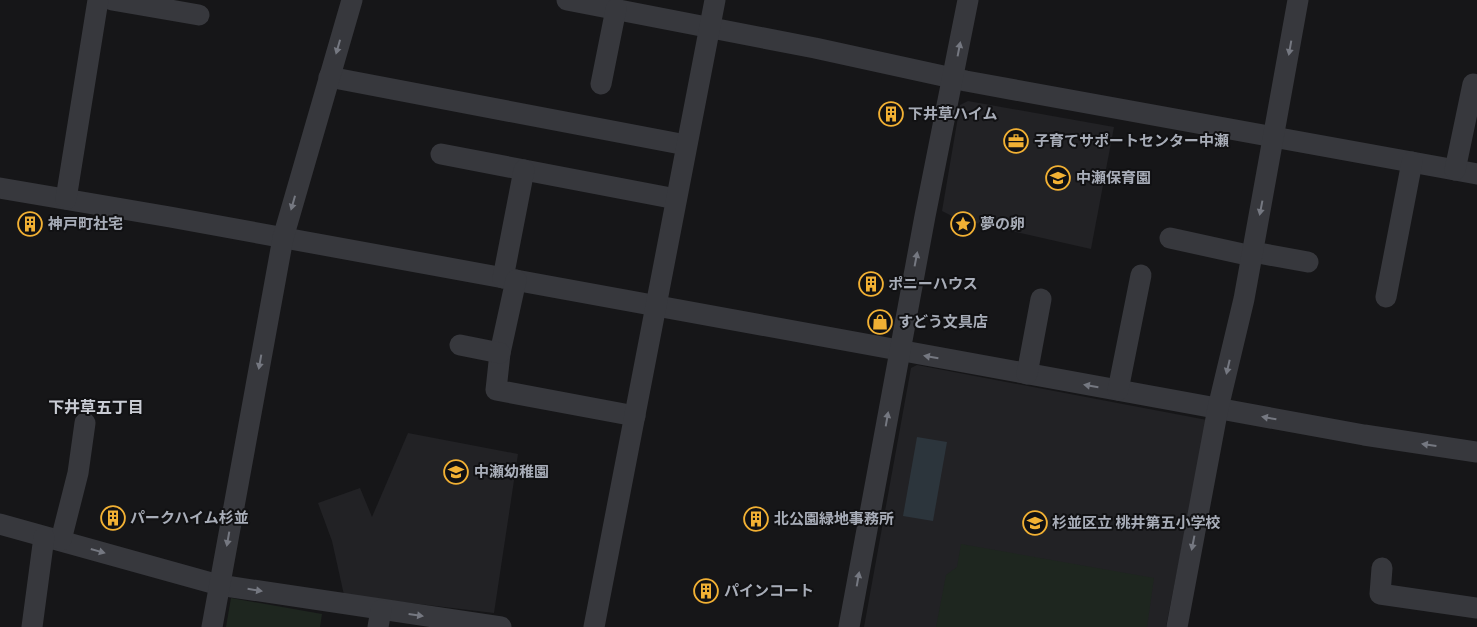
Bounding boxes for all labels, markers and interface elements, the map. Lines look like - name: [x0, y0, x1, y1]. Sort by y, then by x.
- one-way arrow: [334, 39, 342, 54]
- one-way arrow: [955, 40, 963, 56]
- one-way arrow: [1285, 40, 1293, 56]
- building icon: 下井草ハイム: [878, 101, 904, 127]
- place label: 下井草ハイム: [908, 105, 997, 123]
- office icon: 子育てサポートセンター中瀬: [1003, 128, 1029, 154]
- place label: 子育てサポートセンター中瀬: [1034, 132, 1229, 150]
- school or university icon: 中瀬保育園: [1045, 165, 1071, 191]
- place label: 中瀬保育園: [1076, 169, 1151, 187]
- one-way arrow: [288, 195, 296, 210]
- one-way arrow: [1256, 200, 1264, 216]
- building icon: 神戸町社宅: [17, 211, 43, 237]
- place icon: 夢の卵: [950, 211, 976, 237]
- place label: 神戸町社宅: [47, 215, 123, 233]
- place label: 夢の卵: [980, 215, 1025, 233]
- one-way arrow: [913, 251, 921, 267]
- building icon: ポニーハウス: [858, 271, 884, 297]
- place label: ポニーハウス: [888, 275, 978, 293]
- shop icon: すどう文具店: [867, 309, 893, 335]
- place label: すどう文具店: [898, 313, 988, 331]
- one-way arrow: [924, 353, 939, 361]
- one-way arrow: [255, 354, 263, 370]
- one-way arrow: [1224, 359, 1232, 374]
- one-way arrow: [1083, 381, 1099, 389]
- district label: 下井草五丁目: [48, 398, 144, 417]
- one-way arrow: [883, 411, 891, 427]
- one-way arrow: [1260, 413, 1276, 421]
- one-way arrow: [1420, 440, 1436, 448]
- school or university icon: 中瀬幼稚園: [443, 459, 469, 485]
- place label: 中瀬幼稚園: [474, 463, 549, 481]
- building icon: パークハイム杉並: [100, 505, 126, 531]
- building icon: 北公園緑地事務所: [743, 506, 769, 532]
- place label: パークハイム杉並: [130, 509, 249, 527]
- place label: 北公園緑地事務所: [774, 510, 894, 528]
- school or university icon: 杉並区立 桃井第五小学校: [1022, 510, 1048, 536]
- place label: 杉並区立 桃井第五小学校: [1052, 514, 1221, 532]
- one-way arrow: [223, 531, 231, 547]
- one-way arrow: [1188, 536, 1196, 552]
- one-way arrow: [90, 547, 105, 555]
- one-way arrow: [854, 571, 862, 587]
- building icon: パインコート: [693, 578, 719, 604]
- place label: パインコート: [724, 582, 814, 600]
- one-way arrow: [247, 586, 263, 594]
- one-way arrow: [408, 611, 424, 619]

